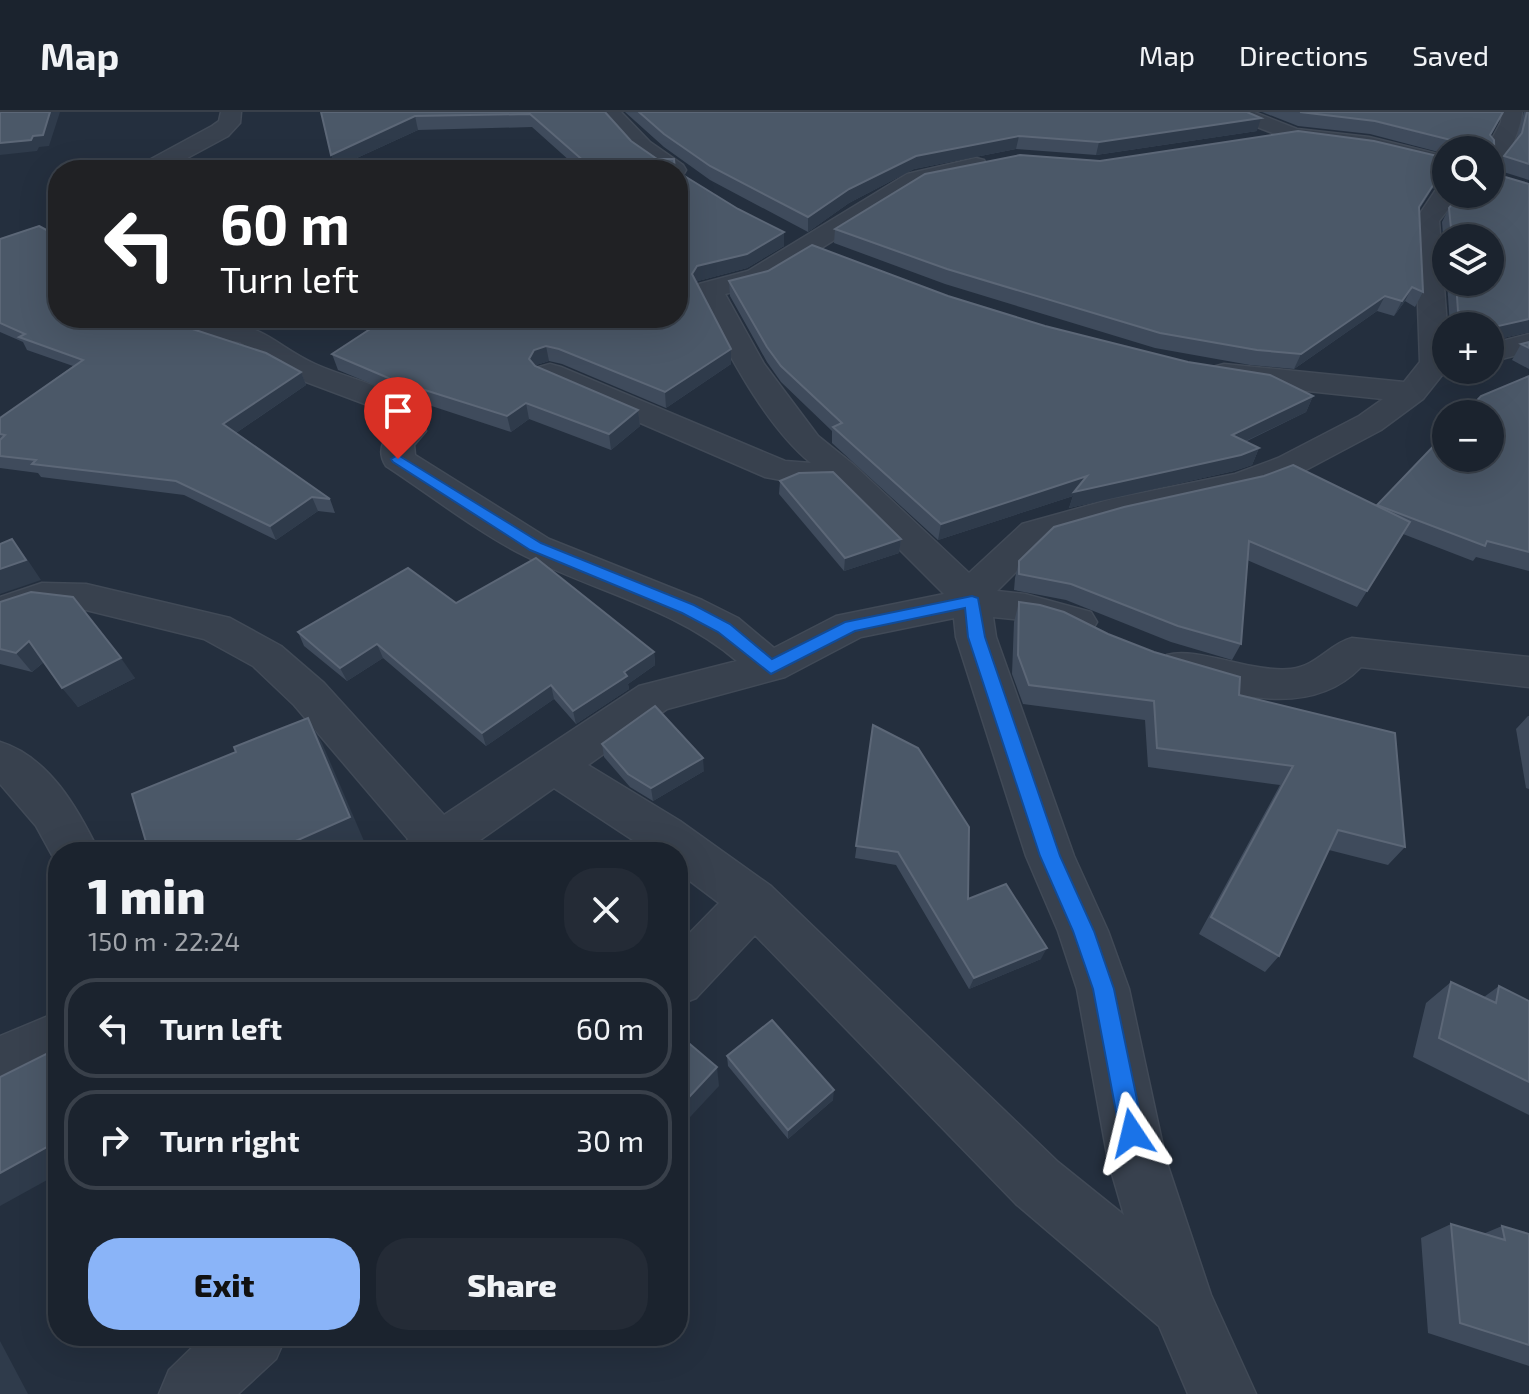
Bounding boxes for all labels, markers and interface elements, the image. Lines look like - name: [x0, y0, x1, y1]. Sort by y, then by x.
- text: Map: [40, 32, 119, 78]
- text: Map: [1139, 38, 1195, 72]
- text: Directions: [1239, 38, 1368, 72]
- text: Saved: [1412, 38, 1489, 72]
- map controls: [1432, 136, 1504, 472]
- button: search: [1432, 136, 1504, 208]
- text: 60 m: [220, 189, 350, 256]
- icon: left: [88, 192, 192, 296]
- button: layers: [1432, 224, 1504, 296]
- text: Turn left: [220, 257, 359, 300]
- button: +: [1432, 312, 1504, 384]
- pin: [364, 377, 432, 459]
- icon: arrive: [376, 389, 420, 433]
- button: −: [1432, 400, 1504, 472]
- text: 1 min: [88, 866, 206, 924]
- button: close: [564, 868, 648, 952]
- text: 150 m · 22:24: [88, 925, 240, 956]
- icon: left: [92, 1006, 136, 1050]
- text: Turn left: [160, 1010, 282, 1046]
- text: 60 m: [576, 1010, 644, 1046]
- position arrow: [1090, 1091, 1174, 1175]
- icon: right: [92, 1118, 136, 1162]
- text: Turn right: [160, 1122, 300, 1158]
- text: 30 m: [576, 1122, 644, 1158]
- button: Exit: [88, 1238, 360, 1330]
- button: Share: [376, 1238, 648, 1330]

